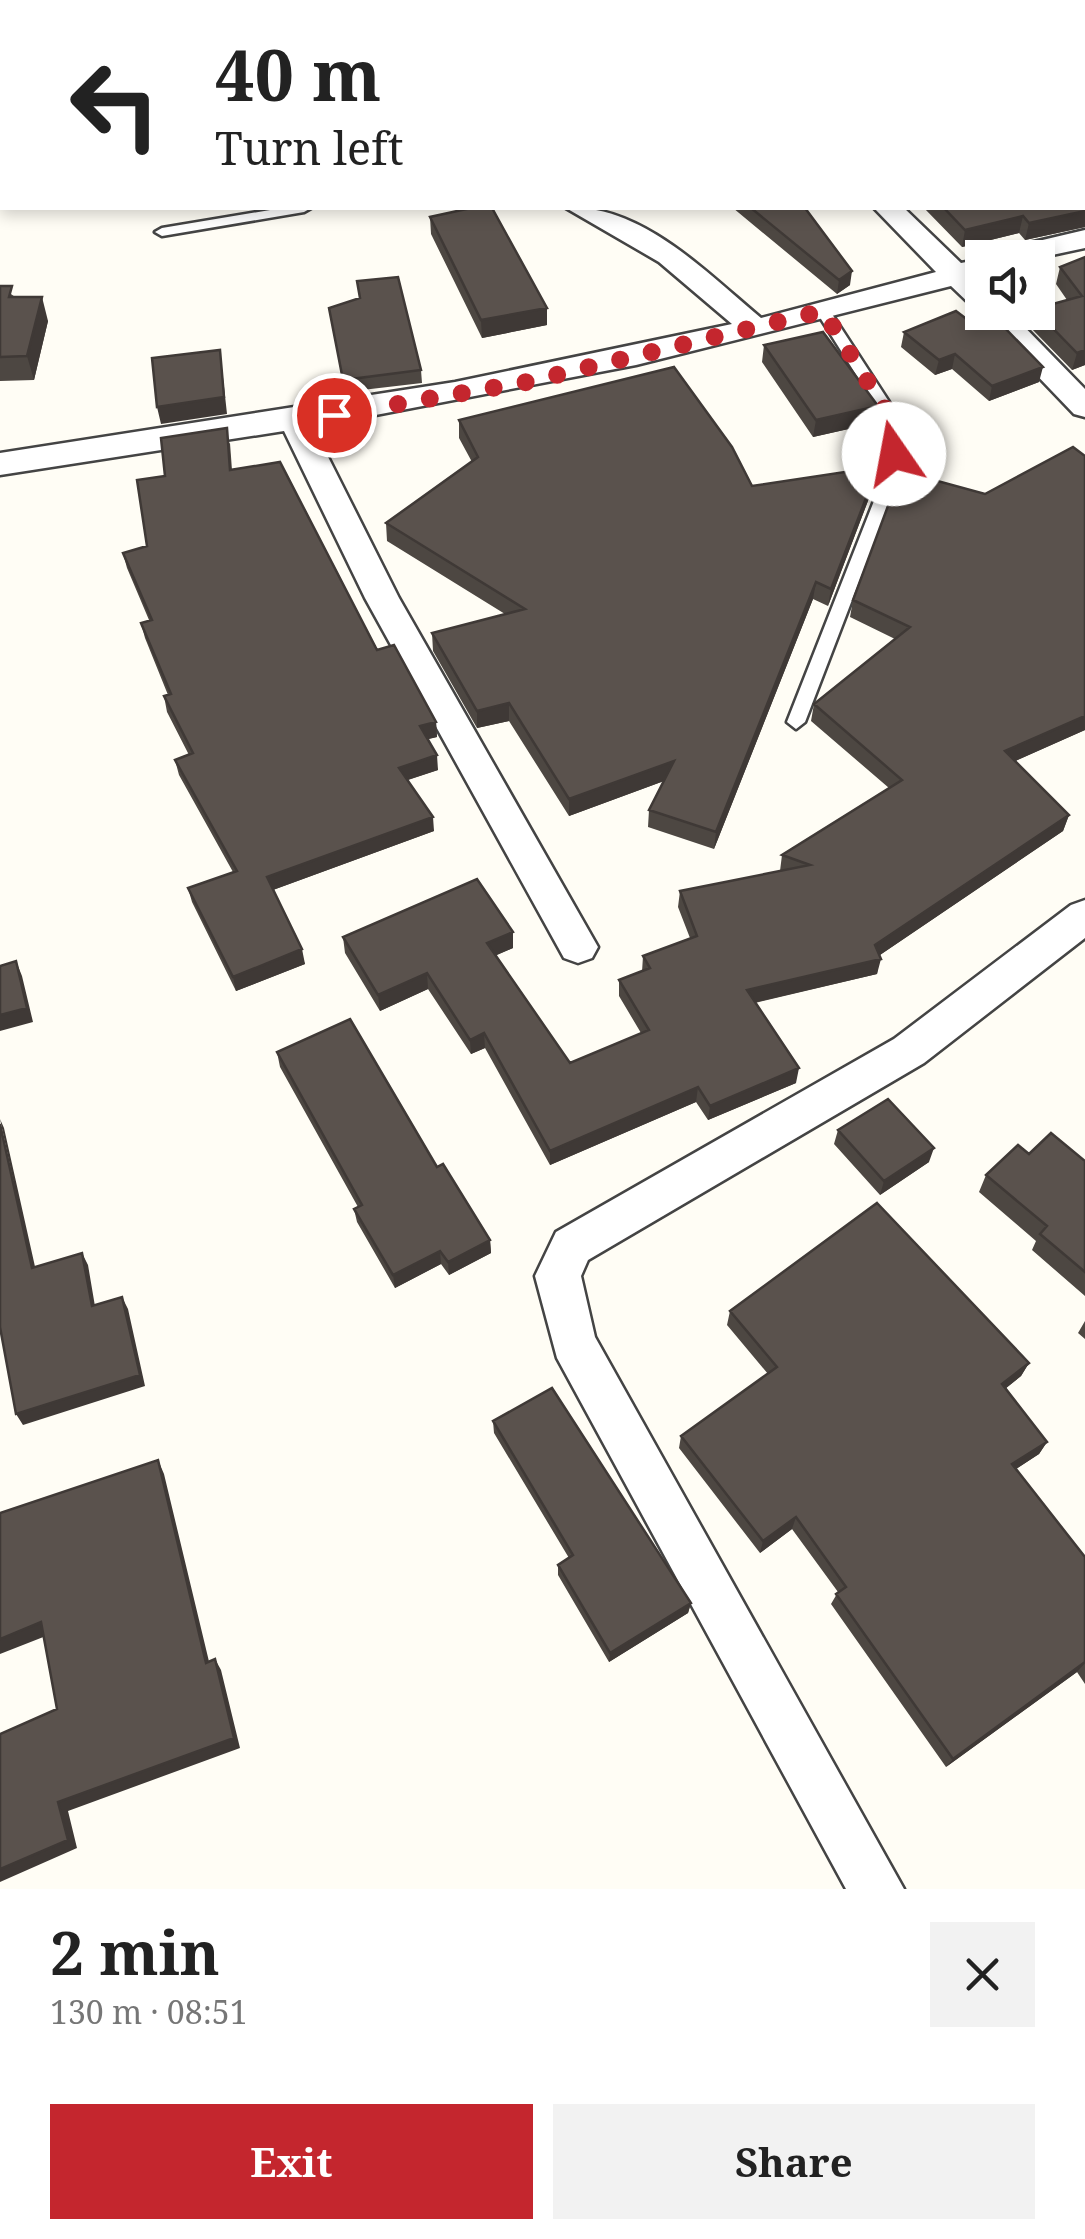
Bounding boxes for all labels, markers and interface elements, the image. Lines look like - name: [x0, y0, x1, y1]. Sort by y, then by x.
- text: 40 m: [215, 26, 381, 122]
- icon: left: [50, 40, 180, 170]
- text: Turn left: [215, 117, 404, 178]
- map controls: [965, 240, 1055, 330]
- button: sound: [965, 240, 1055, 330]
- pin: [292, 373, 377, 458]
- icon: arrive: [307, 388, 362, 443]
- position arrow: [842, 402, 946, 506]
- text: 2 min: [50, 1911, 220, 1993]
- button: close: [930, 1922, 1035, 2027]
- text: 130 m · 08:51: [50, 1990, 248, 2033]
- button: Exit: [50, 2104, 533, 2219]
- button: Share: [553, 2104, 1035, 2219]

